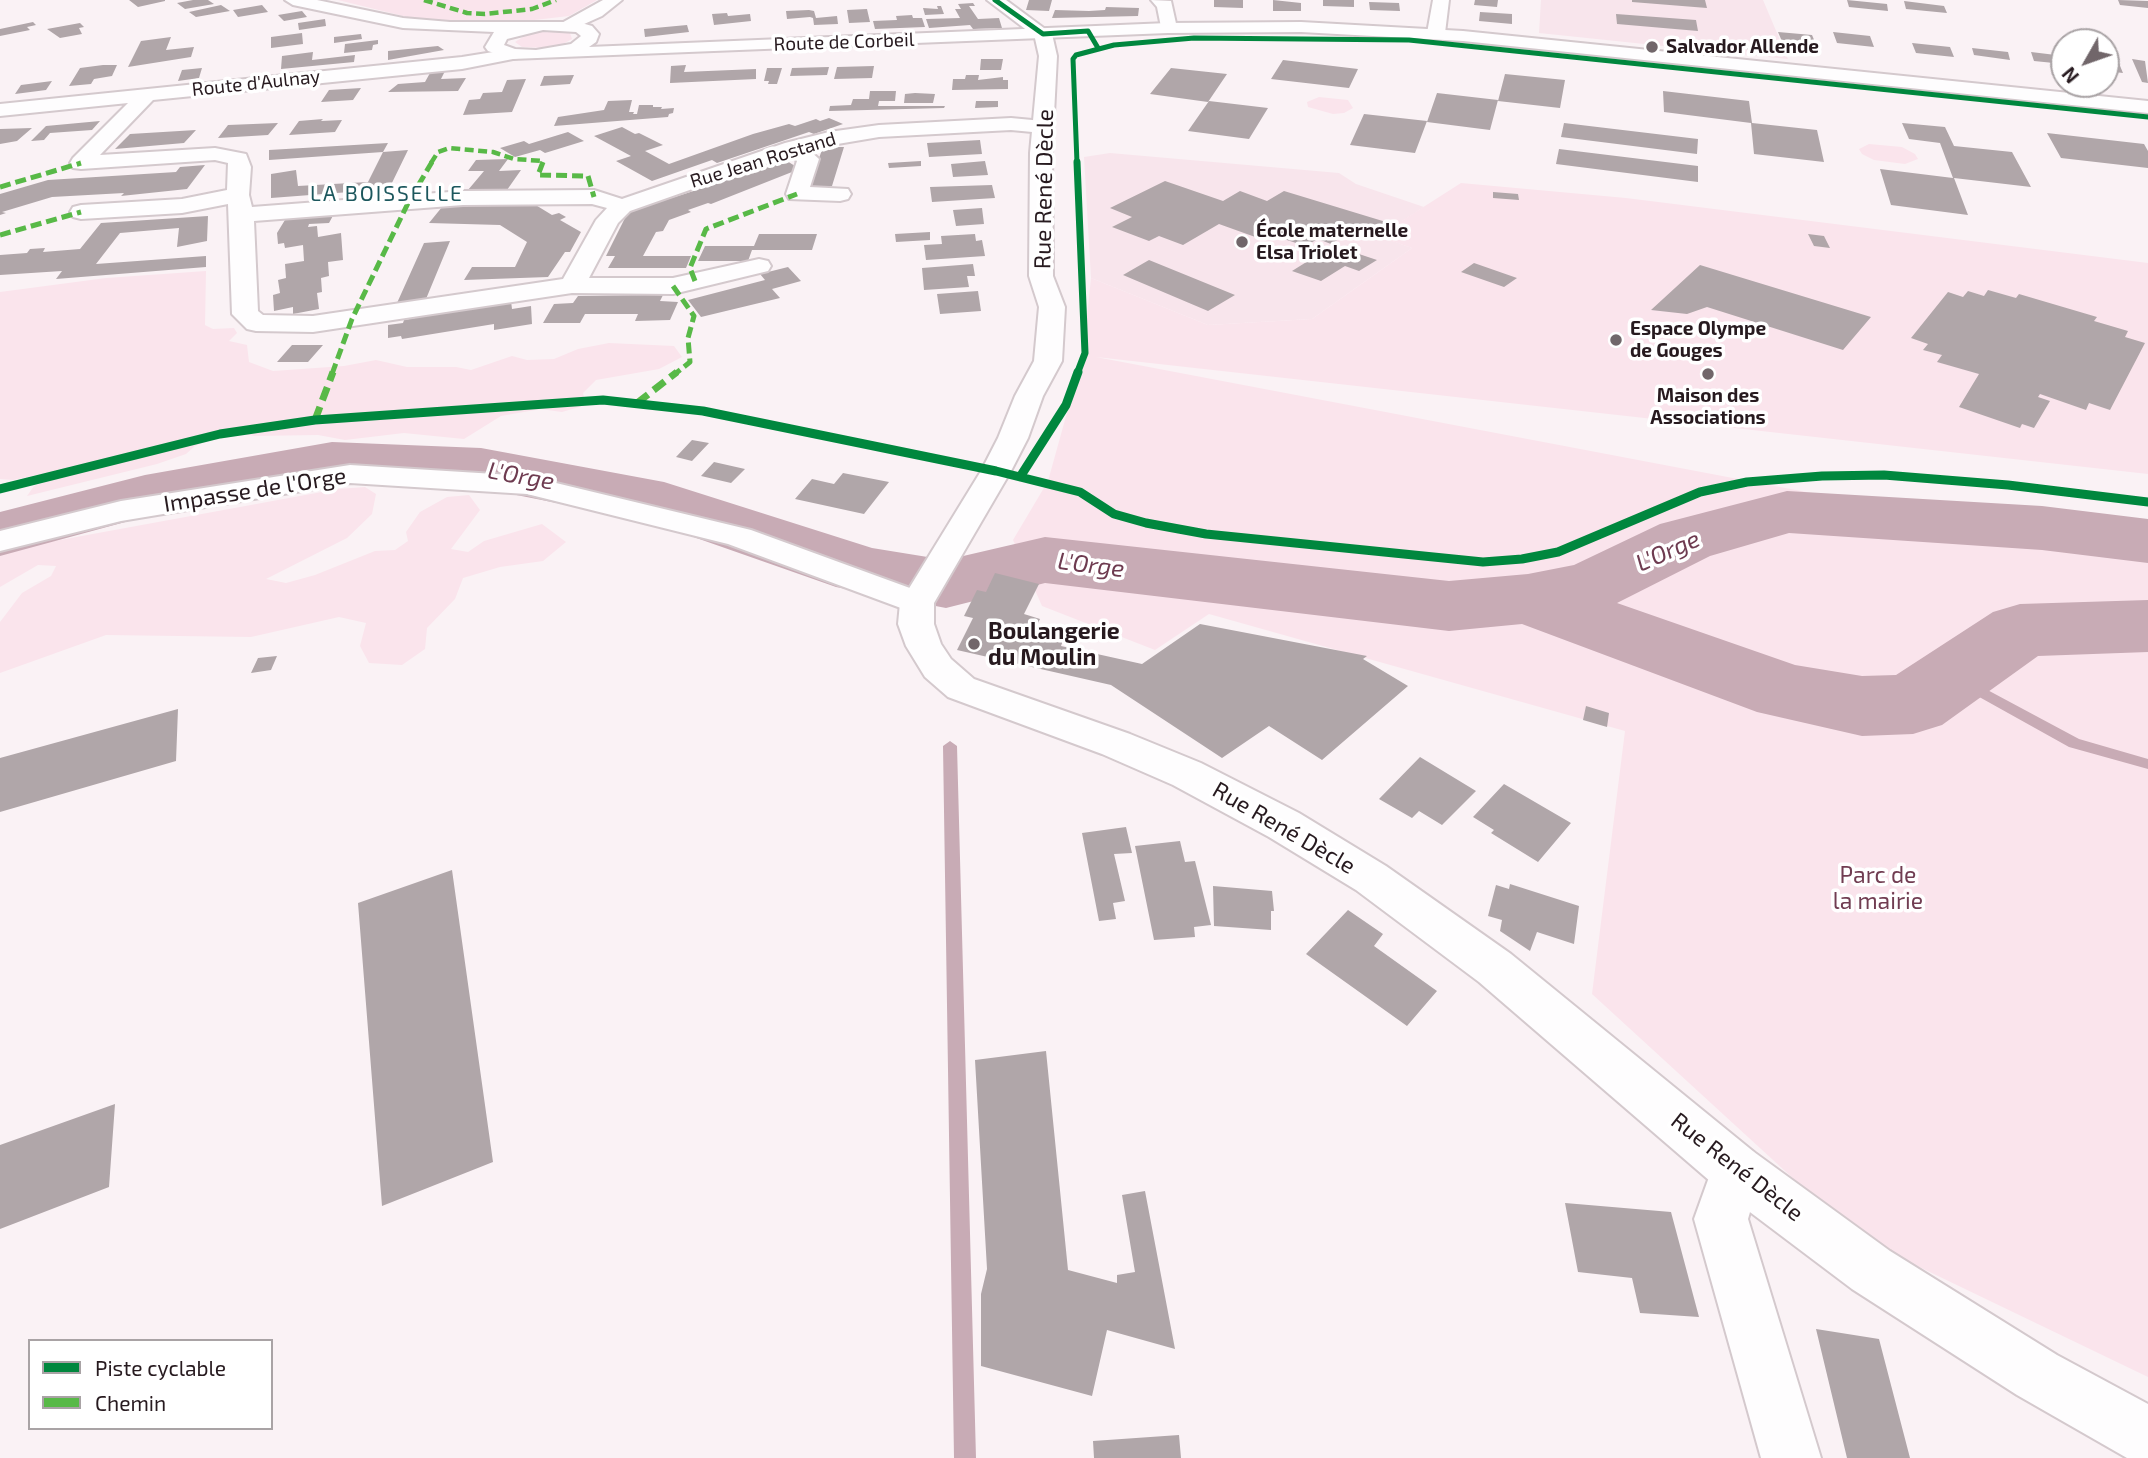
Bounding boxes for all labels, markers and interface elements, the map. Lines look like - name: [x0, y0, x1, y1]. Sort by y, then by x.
- street label: Route de Corbeil: [773, 28, 915, 56]
- north arrow: [2050, 28, 2120, 98]
- place label: Salvador Allende: [1666, 36, 1819, 58]
- marker: Salvador Allende: [1644, 39, 1660, 55]
- text: N: [2057, 63, 2083, 88]
- street label: Route d'Aulnay: [191, 65, 321, 101]
- street label: Rue René Dècle: [1029, 109, 1059, 269]
- street label: Rue Jean Rostand: [687, 127, 839, 193]
- district label: LA BOISSELLE: [312, 181, 462, 207]
- place label: École maternelle Elsa Triolet: [1256, 220, 1408, 264]
- marker: École maternelle Elsa Triolet: [1234, 234, 1250, 250]
- place label: Espace Olympe de Gouges: [1630, 318, 1766, 362]
- marker: Espace Olympe de Gouges: [1608, 332, 1624, 348]
- marker: Maison des Associations: [1700, 366, 1716, 382]
- place label: Maison des Associations: [1650, 385, 1766, 429]
- water label: L'Orge: [485, 456, 557, 496]
- street label: Impasse de l'Orge: [162, 462, 348, 518]
- water label: L'Orge: [1632, 524, 1704, 578]
- water label: L'Orge: [1056, 547, 1126, 583]
- place label: Boulangerie du Moulin: [988, 617, 1120, 671]
- marker: Boulangerie du Moulin: [966, 636, 982, 652]
- street label: Rue René Dècle: [1208, 776, 1360, 880]
- park label: Parc de la mairie: [1833, 861, 1923, 915]
- street label: Rue René Dècle: [1665, 1107, 1809, 1227]
- legend: [28, 1339, 273, 1430]
- text: Piste cyclable: [95, 1355, 226, 1380]
- text: Chemin: [95, 1390, 166, 1415]

